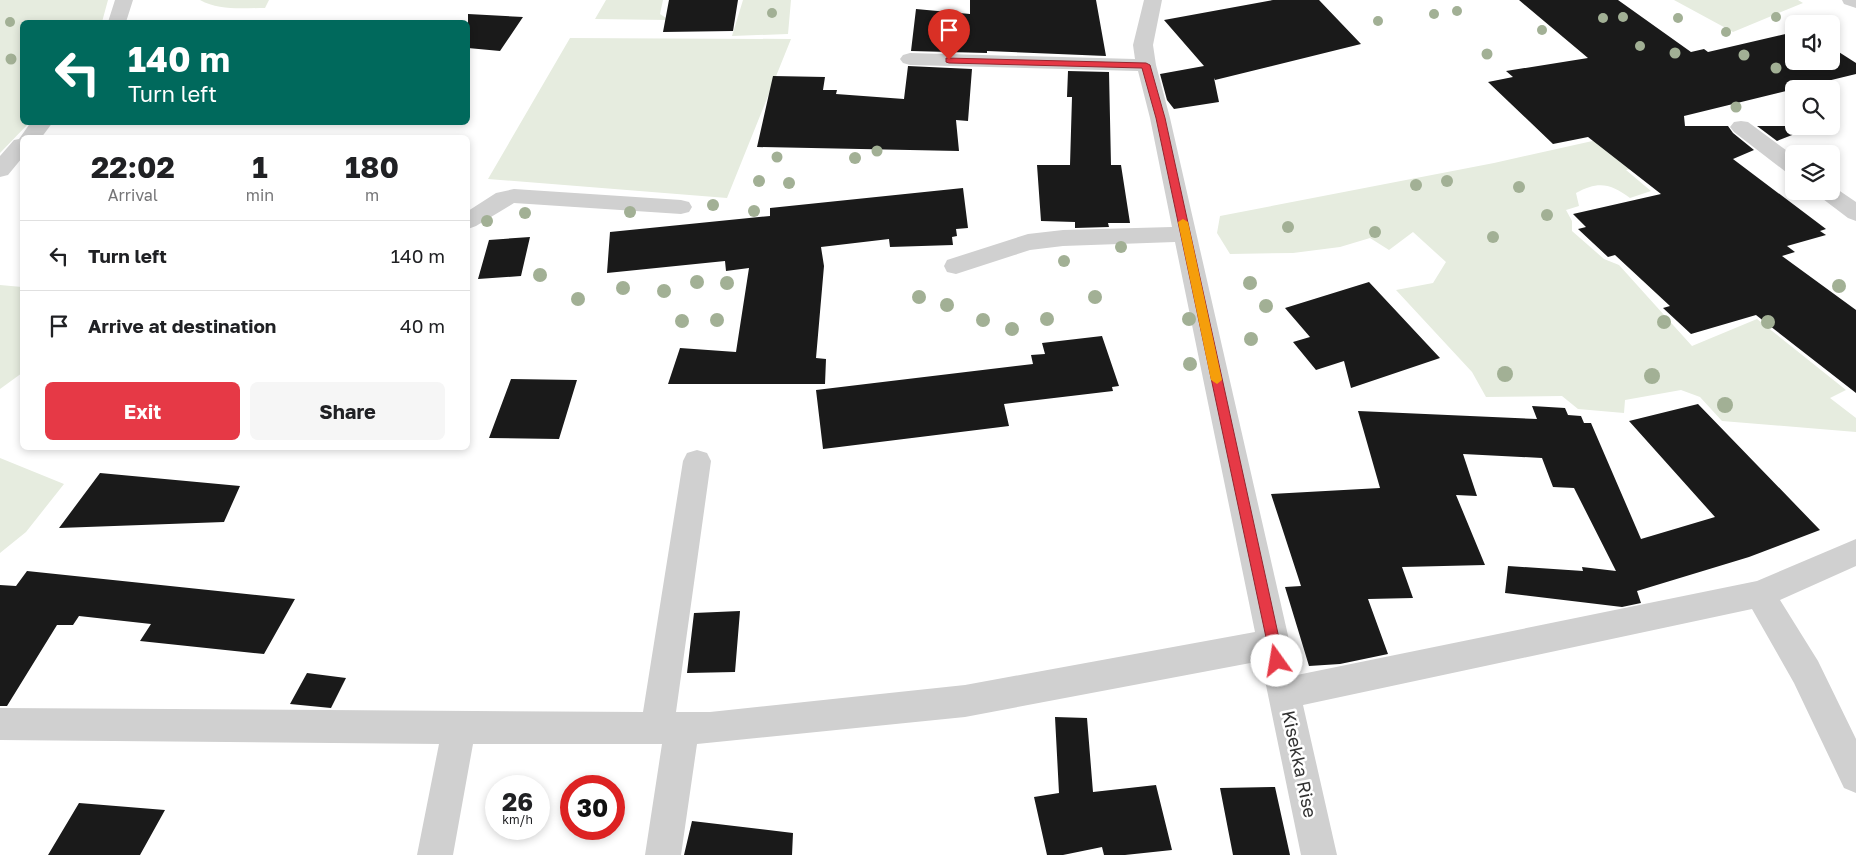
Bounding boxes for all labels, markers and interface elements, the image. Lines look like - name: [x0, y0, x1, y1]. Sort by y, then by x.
- pin: [928, 9, 970, 60]
- map controls: [1785, 15, 1840, 200]
- button: sound: [1785, 15, 1840, 70]
- icon: arrive: [935, 16, 963, 44]
- text: 140 m: [128, 38, 230, 80]
- icon: left: [45, 40, 110, 105]
- text: Turn left: [128, 80, 217, 107]
- button: search: [1785, 80, 1840, 135]
- button: layers: [1785, 145, 1840, 200]
- text: 22:02: [91, 149, 175, 185]
- text: 1: [252, 149, 268, 185]
- text: 180: [345, 149, 399, 185]
- text: Arrival: [108, 185, 158, 205]
- text: min: [246, 185, 274, 205]
- text: m: [365, 185, 379, 205]
- icon: left: [45, 242, 73, 270]
- text: Turn left: [88, 244, 167, 267]
- text: 140 m: [391, 244, 445, 267]
- icon: arrive: [45, 312, 73, 340]
- text: Arrive at destination: [88, 314, 276, 337]
- text: 40 m: [400, 314, 445, 337]
- button: Exit: [45, 382, 240, 440]
- button: Share: [250, 382, 445, 440]
- position arrow: [1250, 634, 1302, 686]
- street label: Kisekka Rise: [1278, 708, 1322, 820]
- speed limit sign: 30: [560, 775, 625, 840]
- text: 26: [502, 786, 533, 817]
- text: km/h: [502, 812, 533, 827]

